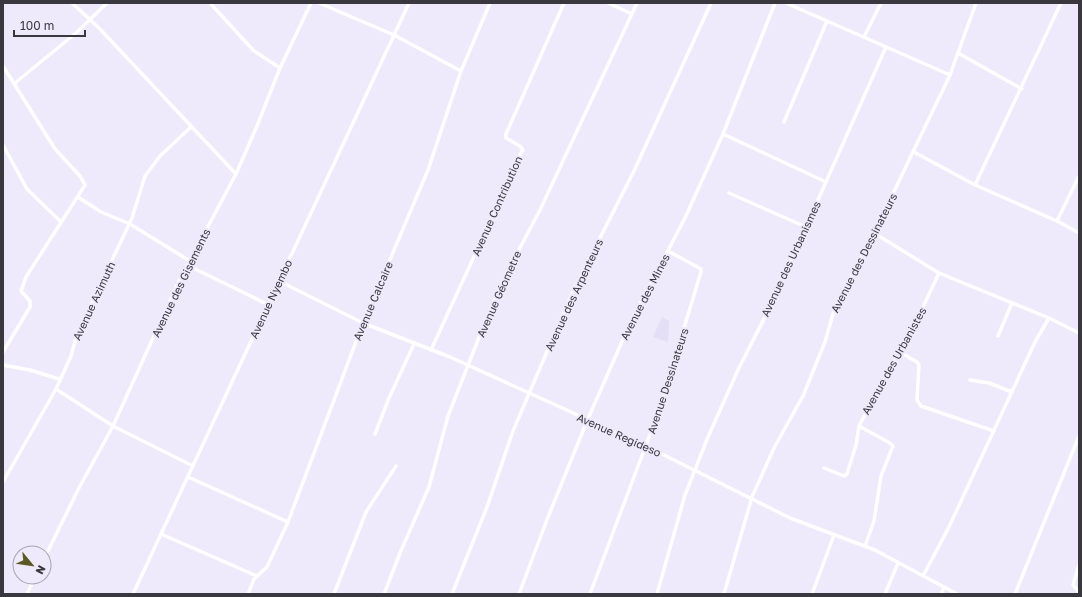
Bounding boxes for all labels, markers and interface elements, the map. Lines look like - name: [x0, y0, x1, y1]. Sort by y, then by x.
- scale bar: [14, 12, 85, 38]
- text: 100 m: [20, 18, 54, 33]
- street label: Avenue Contribution: [469, 154, 524, 258]
- street label: Avenue des Dessinateurs: [828, 191, 899, 315]
- street label: Avenue des Urbanismes: [758, 199, 823, 319]
- street label: Avenue des Gisements: [149, 226, 213, 339]
- street label: Avenue des Arpenteurs: [542, 236, 605, 353]
- street label: Avenue Géometre: [474, 248, 523, 339]
- street label: Avenue des Mines: [617, 251, 672, 342]
- street label: Avenue Nyembo: [247, 257, 295, 340]
- street label: Avenue Azimuth: [70, 259, 117, 342]
- street label: Avenue Calcaire: [350, 259, 395, 342]
- street label: Avenue des Urbanistes: [859, 305, 929, 417]
- street label: Avenue Dessinateurs: [644, 326, 691, 435]
- street label: Avenue Regideso: [575, 410, 664, 459]
- north arrow: [12, 545, 52, 585]
- text: N: [33, 563, 49, 577]

